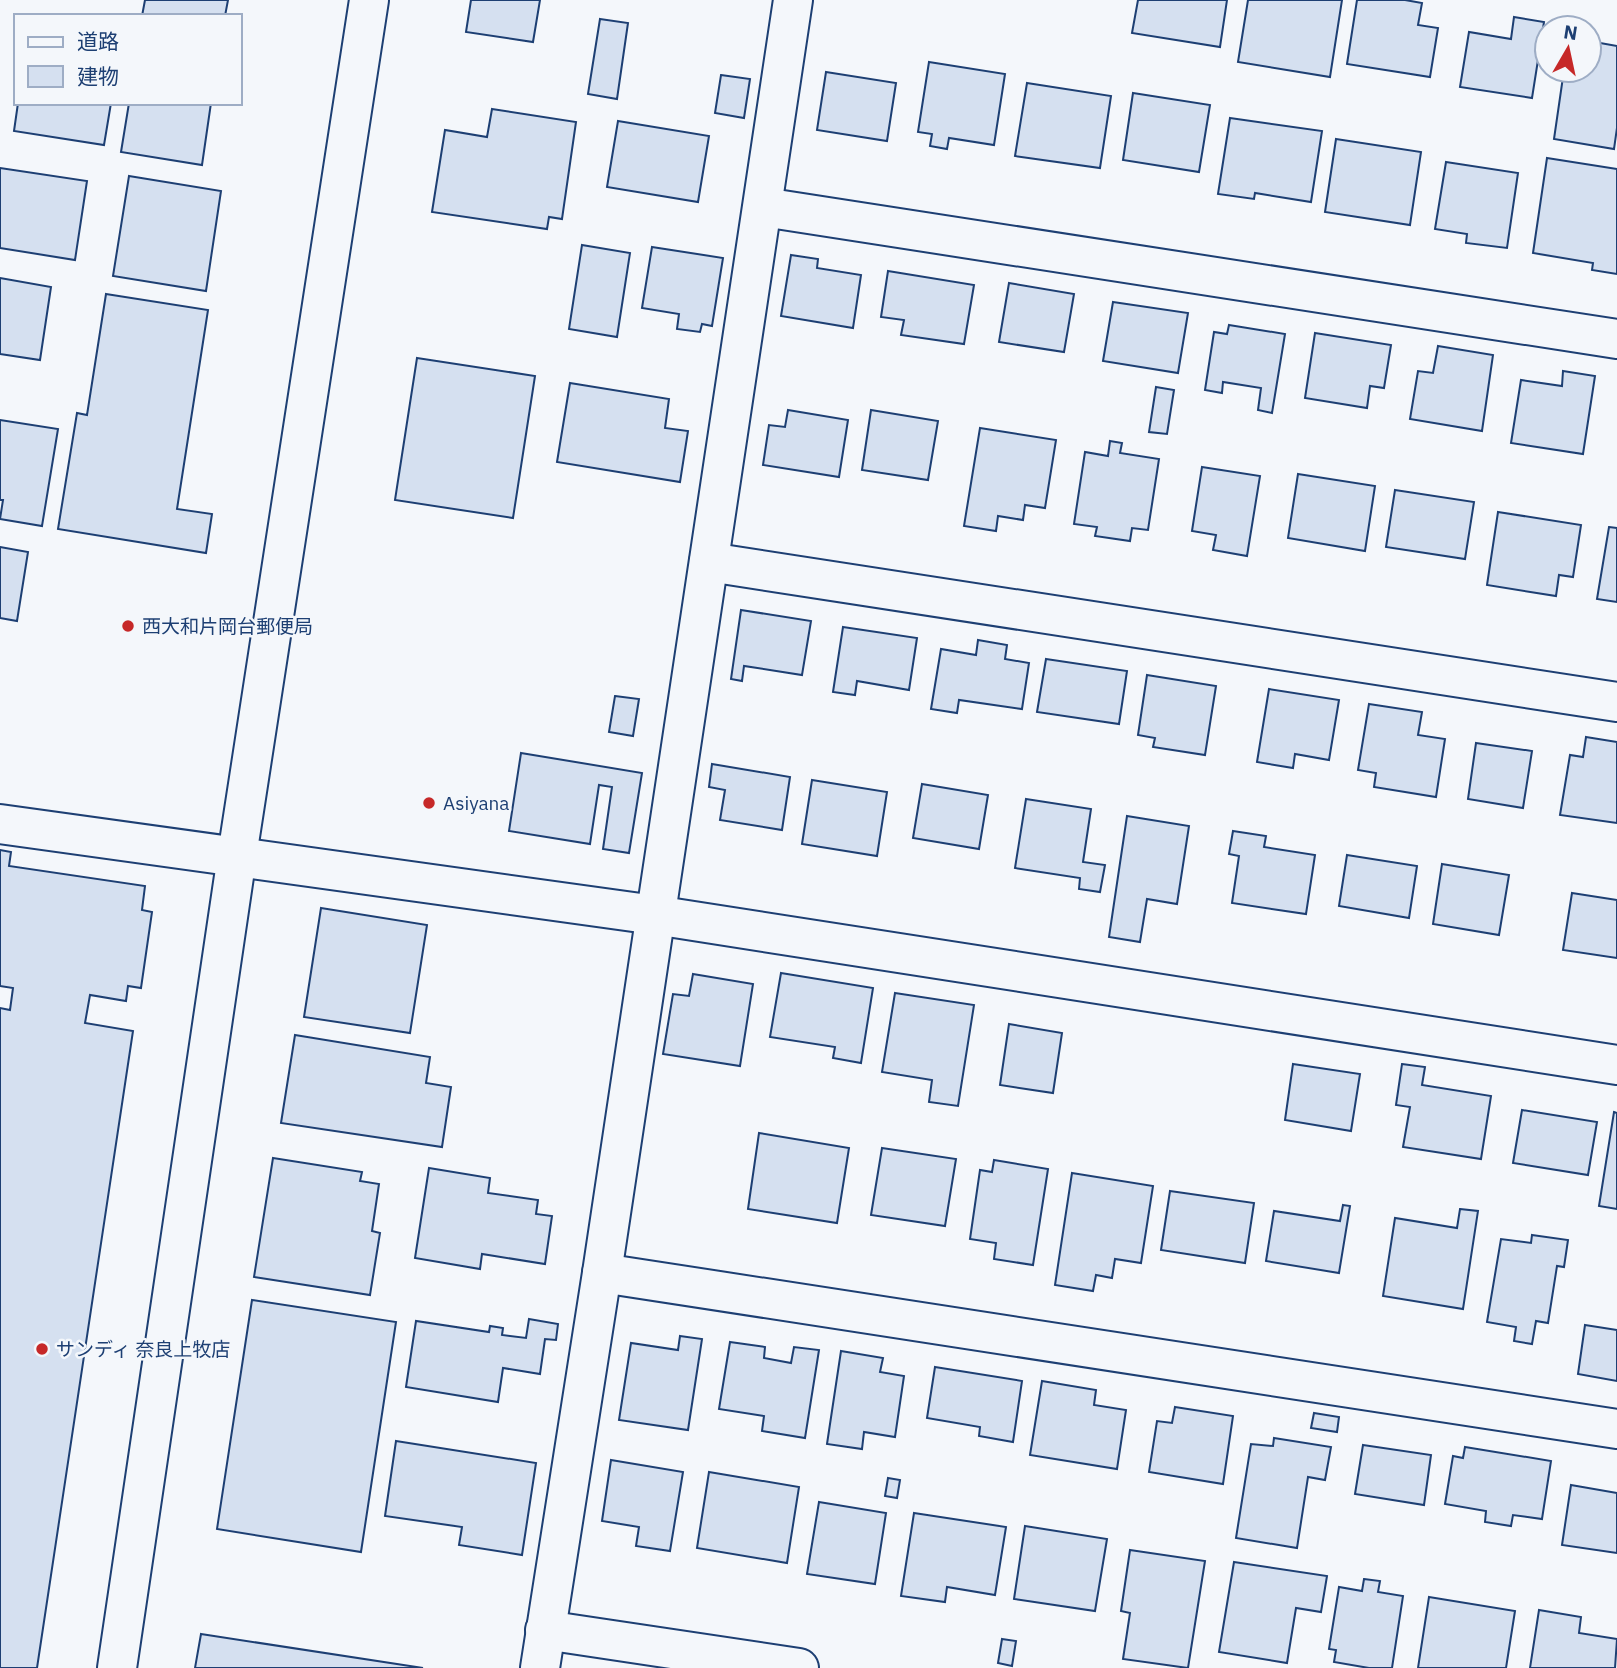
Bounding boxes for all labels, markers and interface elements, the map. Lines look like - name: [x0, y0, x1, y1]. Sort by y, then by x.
- legend: [14, 14, 242, 105]
- north arrow: [1533, 14, 1603, 84]
- text: N: [1562, 19, 1579, 45]
- text: 道路: [77, 27, 119, 55]
- text: 建物: [77, 62, 119, 90]
- place label: 西大和片岡台郵便局: [142, 614, 313, 638]
- marker: 西大和片岡台郵便局: [120, 618, 136, 634]
- place label: Asiyana: [443, 791, 509, 815]
- marker: Asiyana: [421, 795, 437, 811]
- place label: サンディ 奈良上牧店: [56, 1337, 230, 1361]
- marker: サンディ 奈良上牧店: [34, 1341, 50, 1357]

